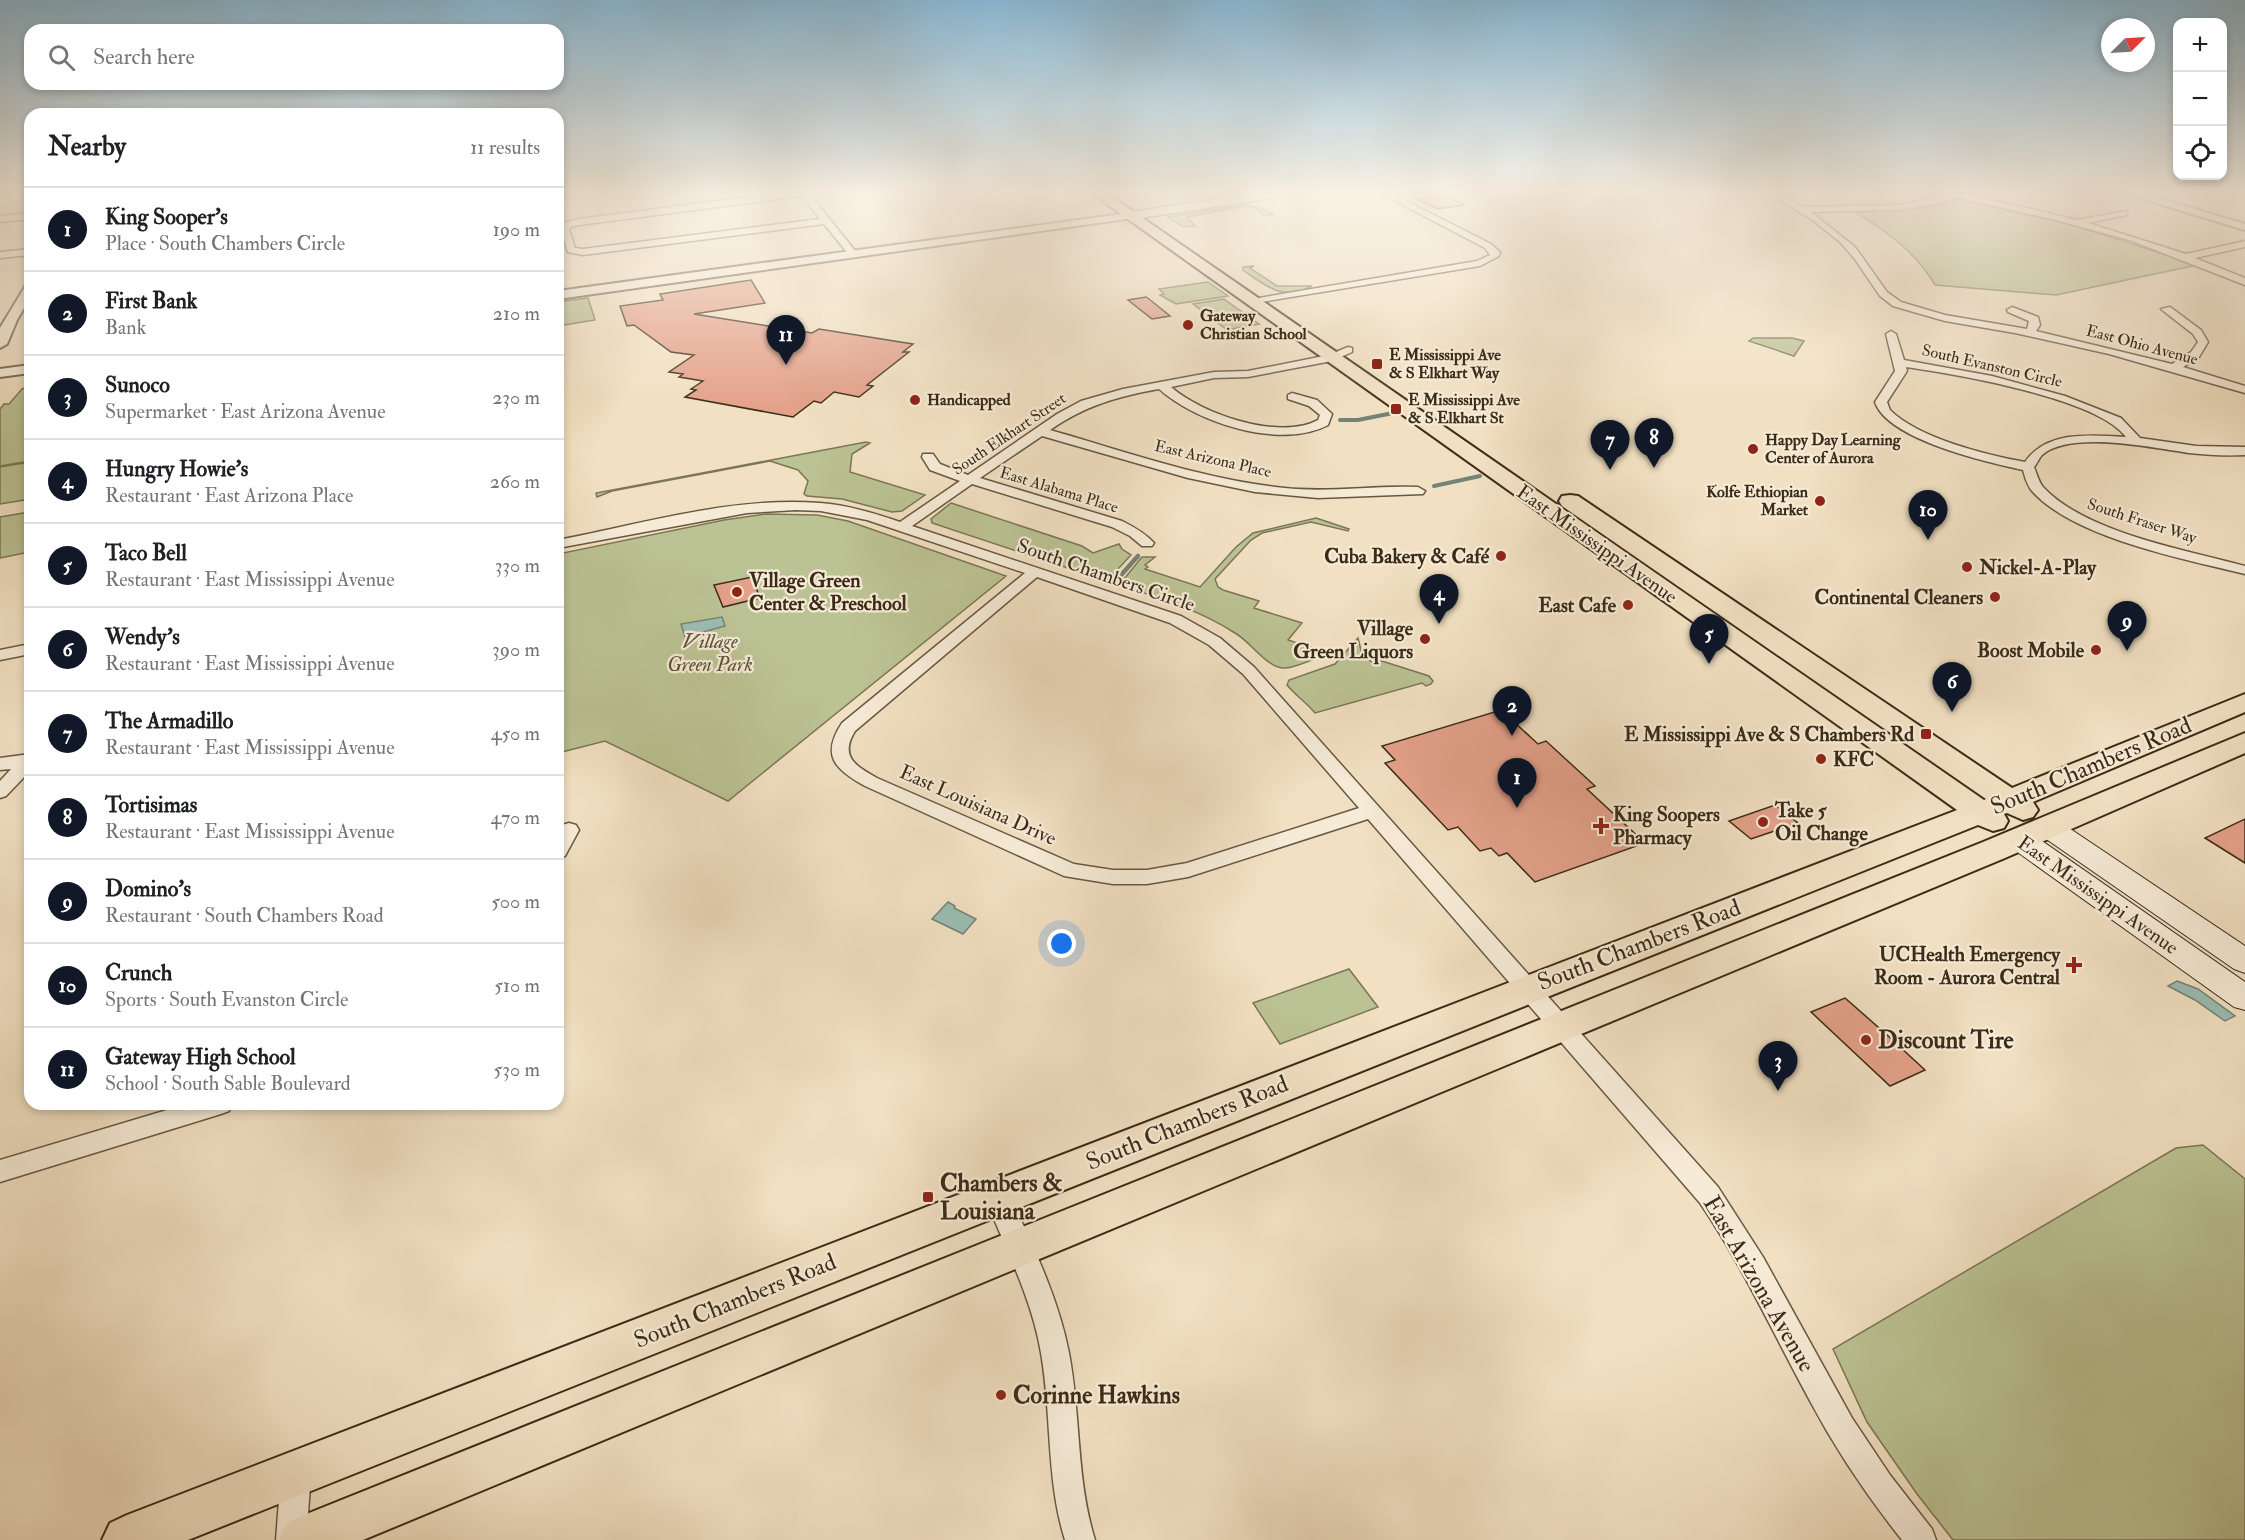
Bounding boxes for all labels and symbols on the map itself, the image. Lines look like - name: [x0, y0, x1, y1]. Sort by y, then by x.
- north arrow: [2101, 18, 2155, 72]
- place label: Gateway Christian School: [1200, 306, 1308, 344]
- pin: 11: [766, 316, 806, 365]
- marker: Gateway Christian School: [1181, 318, 1195, 332]
- street label: East Ohio Avenue: [2084, 320, 2200, 370]
- street label: South Evanston Circle: [1920, 340, 2064, 392]
- place label: E Mississippi Ave & S Elkhart Way: [1389, 345, 1501, 384]
- marker: E Mississippi Ave & S Elkhart Way: [1370, 357, 1384, 371]
- street label: South Elkhart Street: [948, 389, 1070, 479]
- place label: Handicapped: [927, 390, 1011, 411]
- place label: E Mississippi Ave & S Elkhart St: [1408, 390, 1520, 428]
- marker: Handicapped: [908, 393, 922, 407]
- marker: E Mississippi Ave & S Elkhart St: [1389, 402, 1403, 416]
- pin: 8: [1634, 418, 1674, 468]
- pin: 7: [1590, 420, 1630, 470]
- place label: Happy Day Learning Center of Aurora: [1765, 430, 1902, 468]
- street label: East Arizona Place: [1153, 436, 1274, 482]
- marker: Happy Day Learning Center of Aurora: [1746, 442, 1760, 456]
- street label: East Alabama Place: [997, 462, 1121, 518]
- street label: East Mississippi Avenue: [1511, 479, 1682, 610]
- place label: Kolfe Ethiopian Market: [1706, 482, 1809, 520]
- pin: 10: [1908, 490, 1948, 540]
- marker: Kolfe Ethiopian Market: [1813, 494, 1827, 508]
- street label: South Fraser Way: [2085, 494, 2200, 548]
- street label: South Chambers Circle: [1014, 533, 1198, 617]
- place label: Cuba Bakery & Café: [1324, 544, 1490, 570]
- marker: Cuba Bakery & Café: [1494, 549, 1508, 563]
- place label: Nickel-A-Play: [1978, 555, 2097, 581]
- marker: Nickel-A-Play: [1960, 560, 1974, 574]
- place label: Village Green Center & Preschool: [748, 568, 907, 616]
- pin: 4: [1420, 574, 1458, 624]
- marker: Village Green Center & Preschool: [730, 585, 744, 599]
- place label: Continental Cleaners: [1815, 585, 1983, 610]
- marker: Continental Cleaners: [1988, 590, 2002, 604]
- place label: East Cafe: [1538, 593, 1617, 618]
- marker: East Cafe: [1621, 598, 1635, 612]
- pin: 9: [2108, 602, 2146, 651]
- pin: 5: [1690, 614, 1728, 664]
- place label: Village Green Liquors: [1293, 616, 1414, 665]
- park label: Village Green Park: [667, 629, 753, 677]
- marker: Village Green Liquors: [1418, 632, 1432, 646]
- place label: Boost Mobile: [1977, 638, 2085, 663]
- marker: Boost Mobile: [2089, 643, 2103, 657]
- pin: 6: [1932, 662, 1972, 712]
- pin: 2: [1492, 686, 1532, 736]
- street label: South Chambers Road: [1986, 710, 2196, 822]
- place label: E Mississippi Ave & S Chambers Rd: [1624, 722, 1914, 748]
- marker: E Mississippi Ave & S Chambers Rd: [1919, 727, 1933, 741]
- place label: KFC: [1833, 747, 1874, 772]
- marker: KFC: [1814, 752, 1828, 766]
- pin: 1: [1498, 758, 1537, 808]
- street label: East Louisiana Drive: [896, 759, 1060, 851]
- place label: Take 5 Oil Change: [1774, 798, 1868, 847]
- place label: King Soopers Pharmacy: [1613, 802, 1720, 851]
- marker: Take 5 Oil Change: [1756, 815, 1770, 829]
- marker: King Soopers Pharmacy: [1594, 819, 1608, 833]
- street label: East Mississippi Avenue: [2012, 830, 2183, 961]
- street label: South Chambers Road: [1533, 892, 1745, 998]
- your location: [1047, 929, 1076, 958]
- place label: UCHealth Emergency Room - Aurora Central: [1874, 942, 2061, 990]
- marker: UCHealth Emergency Room - Aurora Central: [2065, 956, 2083, 974]
- place label: Discount Tire: [1878, 1025, 2014, 1056]
- marker: Discount Tire: [1859, 1033, 1873, 1047]
- pin: 3: [1758, 1042, 1798, 1091]
- street label: South Chambers Road: [1081, 1068, 1293, 1178]
- place label: Chambers & Louisiana: [940, 1168, 1063, 1227]
- marker: Chambers & Louisiana: [921, 1190, 935, 1204]
- street label: East Arizona Avenue: [1696, 1190, 1822, 1378]
- street label: South Chambers Road: [629, 1246, 841, 1356]
- place label: Corinne Hawkins: [1013, 1380, 1180, 1411]
- marker: Corinne Hawkins: [994, 1388, 1008, 1402]

